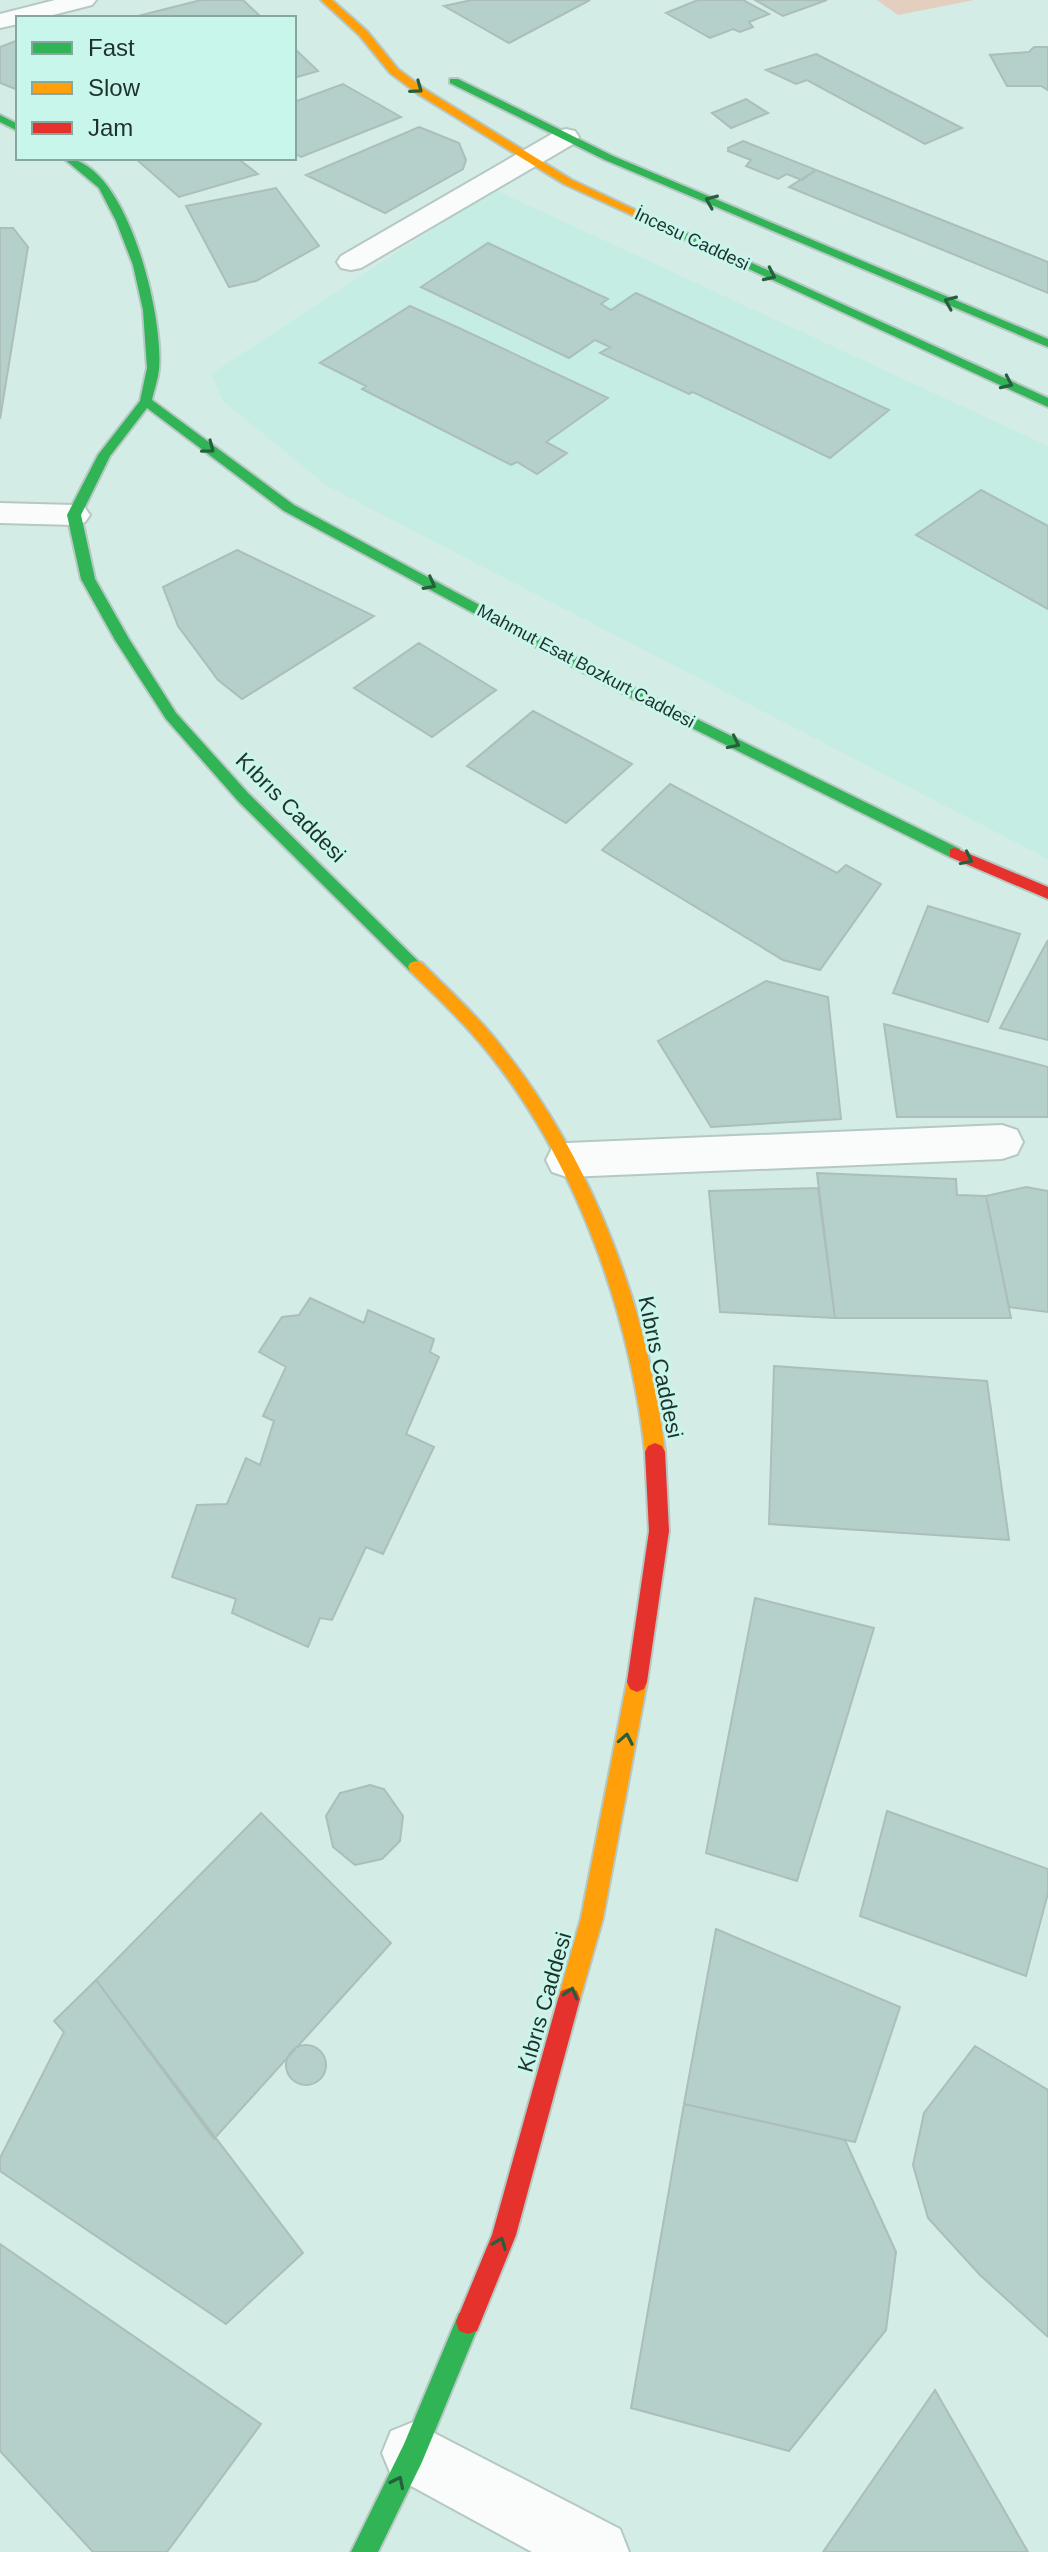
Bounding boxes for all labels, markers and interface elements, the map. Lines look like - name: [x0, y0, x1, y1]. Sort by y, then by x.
- legend: [16, 16, 296, 160]
- text: Fast: [88, 34, 135, 61]
- text: Slow: [88, 74, 141, 101]
- one-way arrow: [409, 79, 423, 93]
- text: Jam: [88, 114, 133, 141]
- one-way arrow: [705, 194, 719, 210]
- street label: İncesu Caddesi: [632, 204, 752, 274]
- one-way arrow: [762, 265, 777, 281]
- one-way arrow: [944, 295, 958, 311]
- one-way arrow: [998, 373, 1013, 389]
- one-way arrow: [200, 438, 214, 453]
- one-way arrow: [421, 574, 436, 589]
- street label: Mahmut Esat Bozkurt Caddesi: [474, 600, 698, 732]
- one-way arrow: [726, 734, 741, 749]
- street label: Kıbrıs Caddesi: [231, 747, 351, 867]
- one-way arrow: [959, 849, 973, 865]
- street label: Kıbrıs Caddesi: [633, 1294, 688, 1440]
- one-way arrow: [617, 1732, 634, 1746]
- street label: Kıbrıs Caddesi: [513, 1929, 576, 2075]
- one-way arrow: [562, 1986, 578, 2000]
- one-way arrow: [490, 2237, 507, 2251]
- one-way arrow: [389, 2476, 404, 2491]

